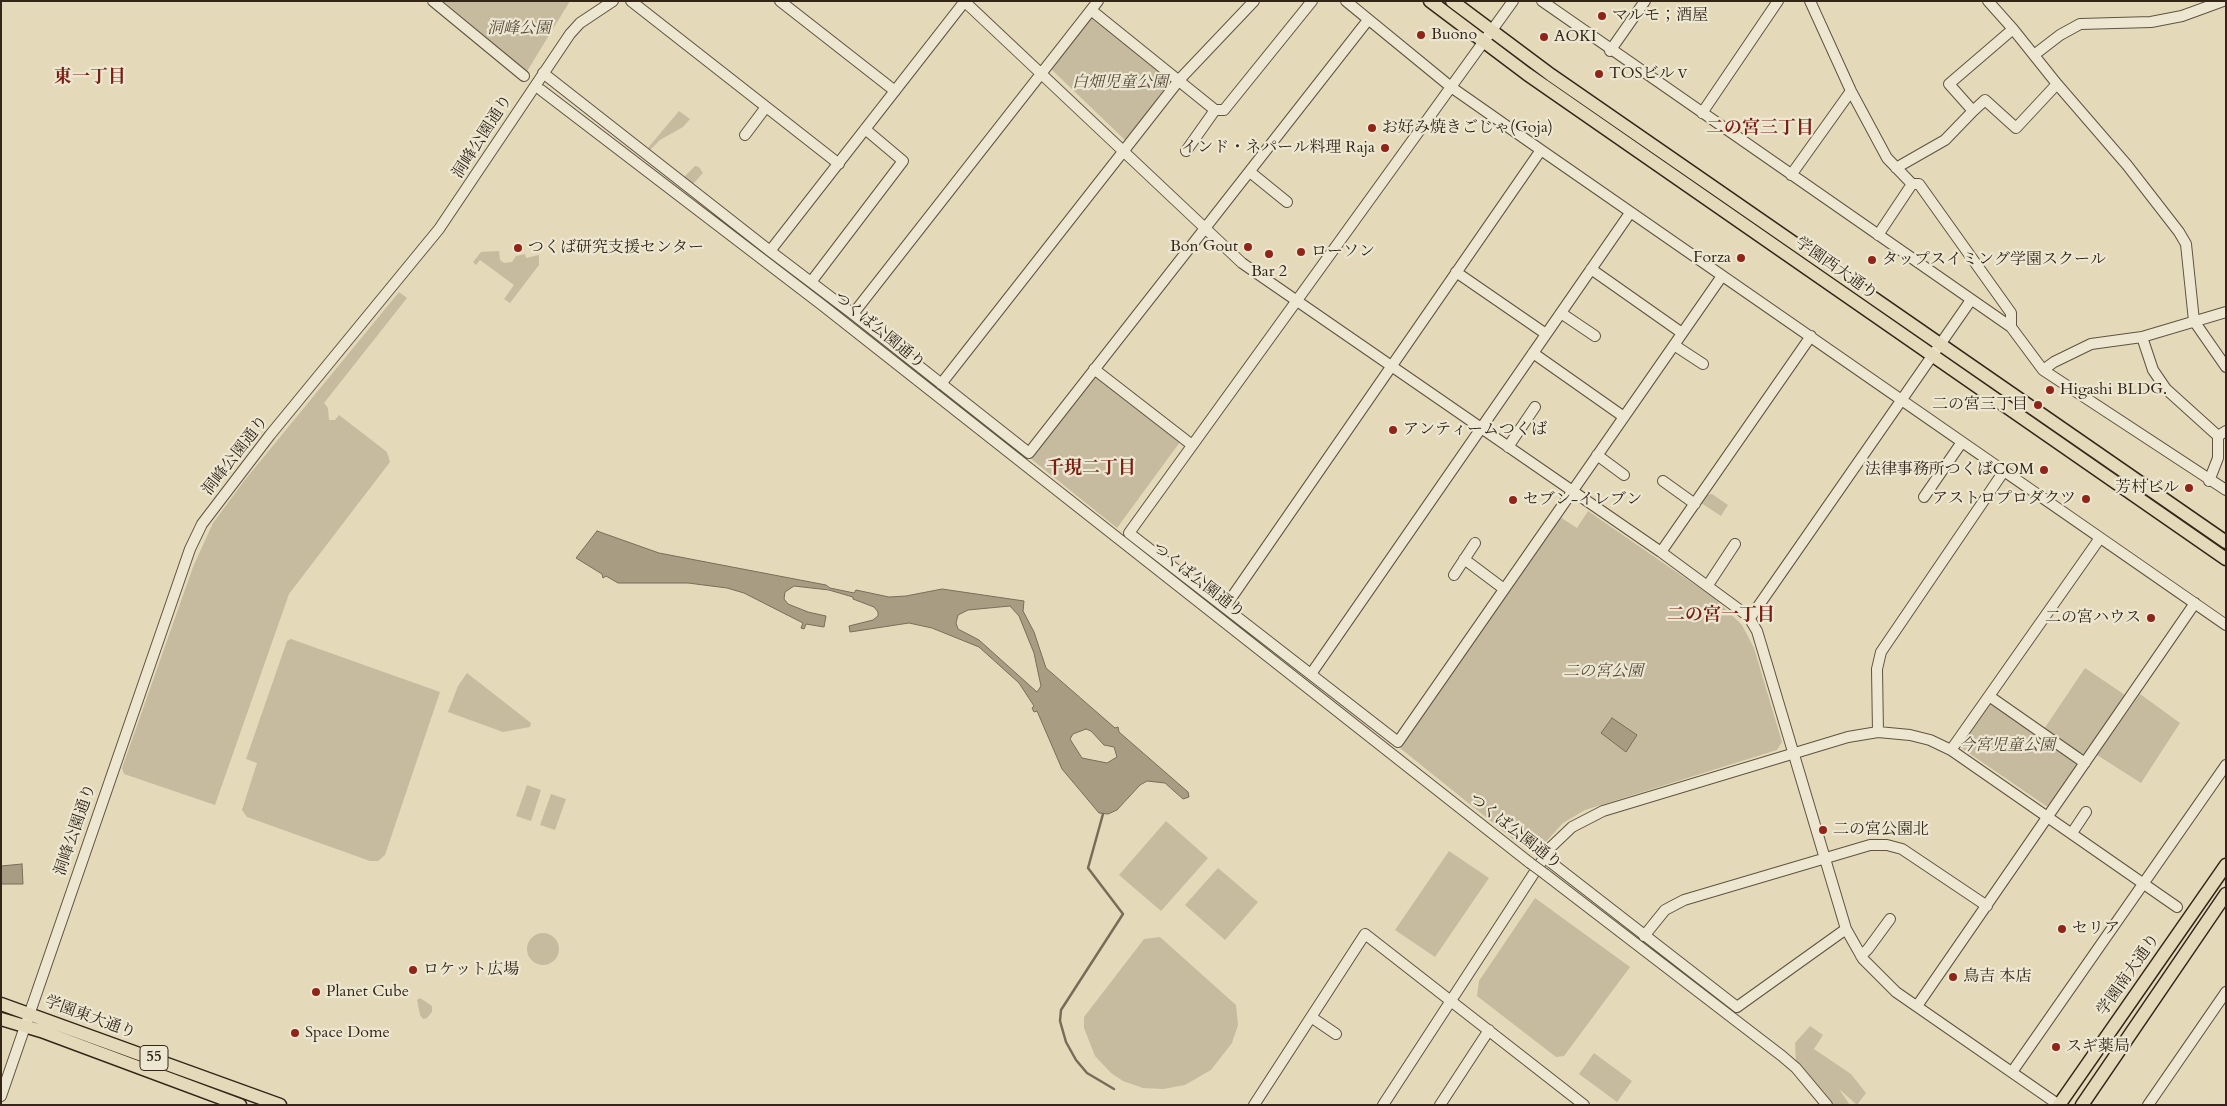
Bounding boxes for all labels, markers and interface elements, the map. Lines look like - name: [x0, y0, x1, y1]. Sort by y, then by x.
- place label: マルモ；酒屋: [1612, 6, 1708, 26]
- marker: マルモ；酒屋: [1596, 10, 1608, 22]
- park label: 洞峰公園: [487, 19, 551, 39]
- place label: Buono: [1431, 25, 1477, 45]
- place label: AOKI: [1554, 27, 1597, 47]
- marker: Buono: [1415, 29, 1427, 41]
- marker: AOKI: [1538, 31, 1550, 43]
- place label: TOSビルⅴ: [1609, 64, 1691, 84]
- district label: 東一丁目: [54, 67, 126, 89]
- marker: TOSビルⅴ: [1593, 68, 1605, 80]
- park label: 白畑児童公園: [1072, 73, 1168, 93]
- street label: 洞峰公園通り: [449, 92, 517, 182]
- place label: お好み焼きごじゃ(Goja): [1382, 118, 1553, 138]
- district label: 二の宮三丁目: [1706, 118, 1814, 140]
- marker: お好み焼きごじゃ(Goja): [1366, 122, 1378, 134]
- place label: インド・ネパール料理 Raja: [1181, 138, 1375, 158]
- marker: インド・ネパール料理 Raja: [1379, 142, 1391, 154]
- street label: 学園西大通り: [1791, 234, 1881, 304]
- place label: Bon Gout: [1170, 237, 1238, 257]
- place label: つくば研究支援センター: [528, 238, 704, 258]
- marker: Bon Gout: [1242, 241, 1254, 253]
- marker: つくば研究支援センター: [512, 242, 524, 254]
- place label: ローソン: [1311, 242, 1375, 262]
- marker: ローソン: [1295, 246, 1307, 258]
- marker: Bar 2: [1263, 248, 1275, 260]
- place label: Forza: [1693, 248, 1731, 268]
- place label: タップスイミング学園スクール: [1882, 250, 2106, 270]
- marker: Forza: [1735, 252, 1747, 264]
- marker: タップスイミング学園スクール: [1866, 254, 1878, 266]
- place label: Bar 2: [1251, 262, 1287, 282]
- street label: つくば公園通り: [829, 288, 929, 374]
- place label: Higashi BLDG.: [2060, 380, 2167, 400]
- marker: Higashi BLDG.: [2044, 384, 2056, 396]
- place label: 二の宮三丁目: [1932, 395, 2028, 415]
- marker: 二の宮三丁目: [2032, 399, 2044, 411]
- street label: 洞峰公園通り: [199, 412, 273, 500]
- place label: アンティームつくば: [1403, 420, 1547, 440]
- marker: アンティームつくば: [1387, 424, 1399, 436]
- district label: 千現二丁目: [1046, 458, 1136, 480]
- place label: 法律事務所つくばCOM: [1865, 460, 2034, 480]
- marker: 法律事務所つくばCOM: [2038, 464, 2050, 476]
- place label: 芳村ビル: [2115, 478, 2179, 498]
- marker: 芳村ビル: [2183, 482, 2195, 494]
- place label: アストロプロダクツ: [1932, 489, 2076, 509]
- place label: セブン-イレブン: [1523, 490, 1642, 510]
- marker: アストロプロダクツ: [2080, 493, 2092, 505]
- marker: セブン-イレブン: [1507, 494, 1519, 506]
- street label: つくば公園通り: [1148, 539, 1248, 623]
- district label: 二の宮一丁目: [1667, 605, 1775, 627]
- place label: 二の宮ハウス: [2045, 608, 2141, 628]
- marker: 二の宮ハウス: [2145, 612, 2157, 624]
- park label: 二の宮公園: [1563, 662, 1643, 682]
- park label: 今宮児童公園: [1959, 736, 2055, 756]
- street label: 洞峰公園通り: [51, 781, 101, 879]
- street label: つくば公園通り: [1465, 790, 1565, 874]
- place label: 二の宮公園北: [1833, 820, 1929, 840]
- marker: 二の宮公園北: [1817, 824, 1829, 836]
- place label: セリア: [2072, 919, 2120, 939]
- marker: セリア: [2056, 923, 2068, 935]
- street label: 学園南大通り: [2094, 930, 2164, 1020]
- place label: ロケット広場: [423, 960, 519, 980]
- marker: ロケット広場: [407, 964, 419, 976]
- place label: 鳥吉 本店: [1963, 967, 2031, 987]
- marker: 鳥吉 本店: [1947, 971, 1959, 983]
- place label: Planet Cube: [326, 982, 409, 1002]
- marker: Planet Cube: [310, 986, 322, 998]
- street label: 学園東大通り: [42, 993, 138, 1043]
- place label: Space Dome: [305, 1023, 390, 1043]
- marker: Space Dome: [289, 1027, 301, 1039]
- place label: スギ薬局: [2066, 1037, 2130, 1057]
- marker: スギ薬局: [2050, 1041, 2062, 1053]
- road number: 55: [140, 1046, 168, 1070]

